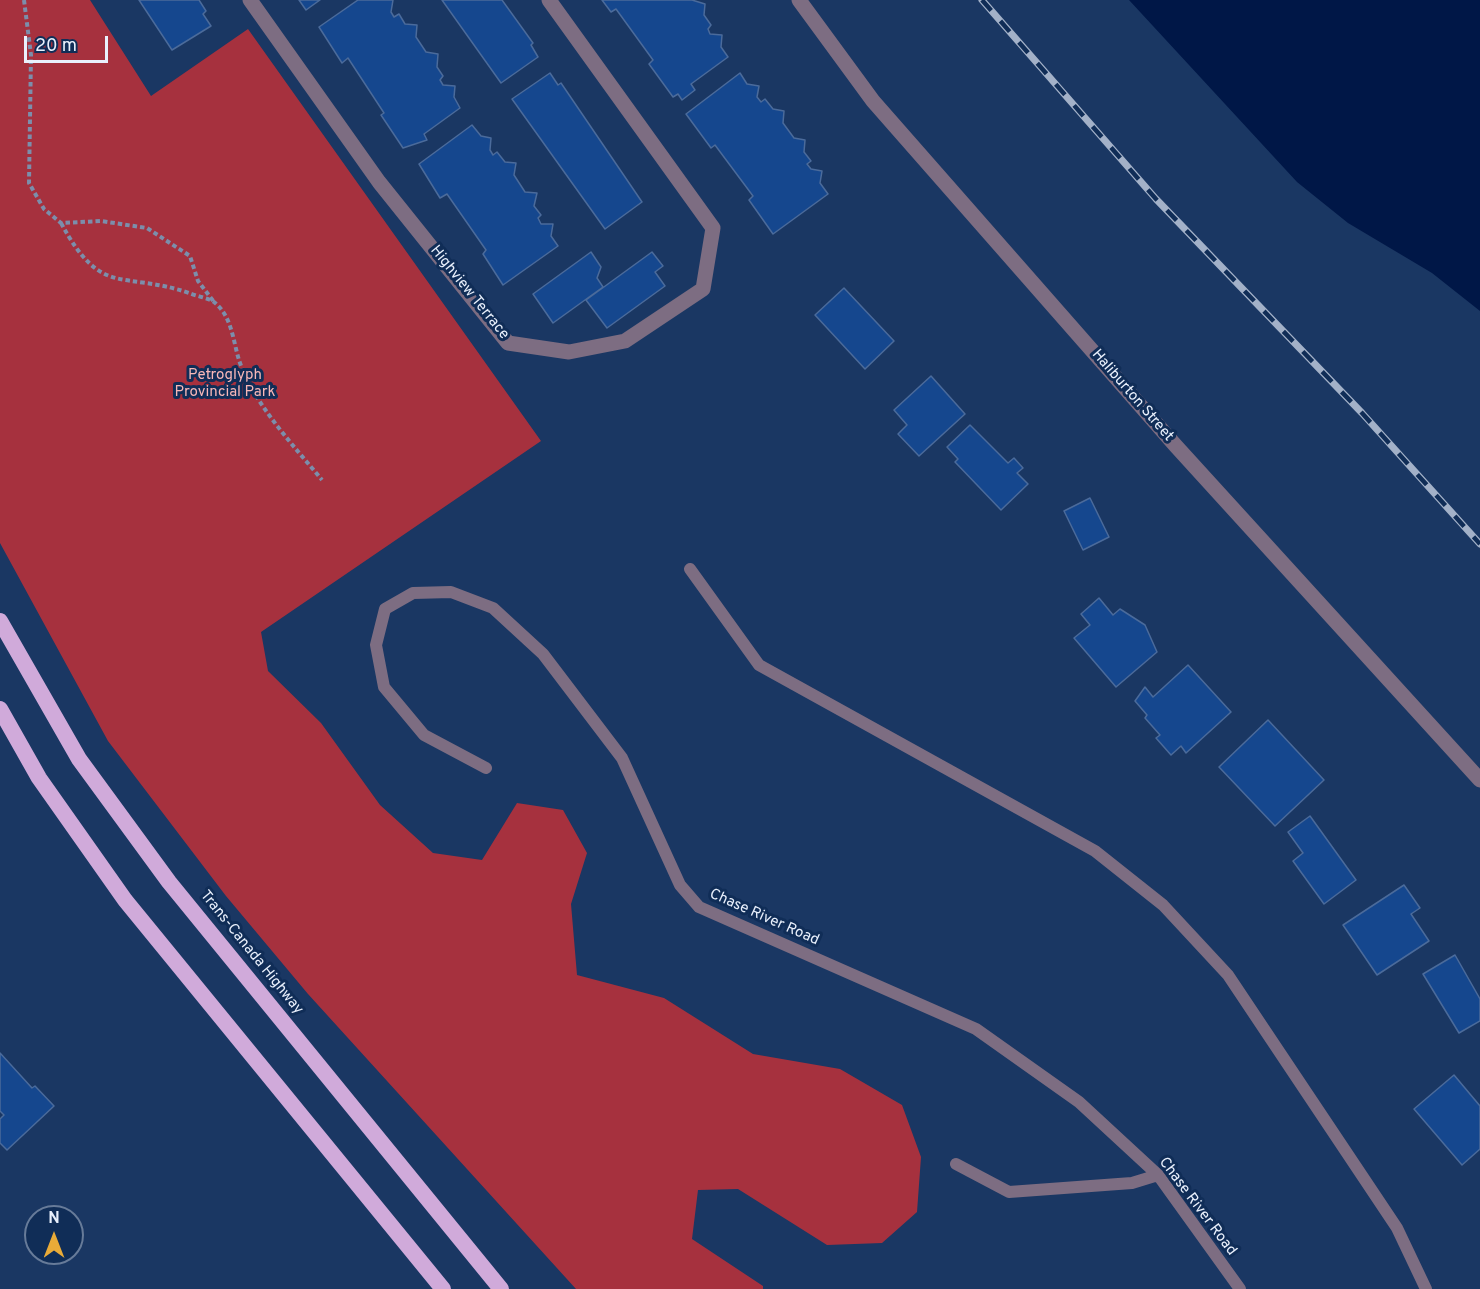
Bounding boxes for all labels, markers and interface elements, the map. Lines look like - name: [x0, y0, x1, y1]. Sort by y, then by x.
- scale bar: [27, 24, 111, 62]
- text: 20 m: [35, 35, 77, 58]
- street label: Highview Terrace: [426, 242, 512, 344]
- street label: Haliburton Street: [1087, 346, 1177, 446]
- park label: Petroglyph Provincial Park: [175, 367, 275, 402]
- street label: Chase River Road: [706, 886, 822, 950]
- street label: Trans-Canada Highway: [195, 887, 307, 1019]
- street label: Chase River Road: [1154, 1154, 1240, 1260]
- north arrow: [24, 1205, 84, 1265]
- text: N: [48, 1209, 60, 1229]

